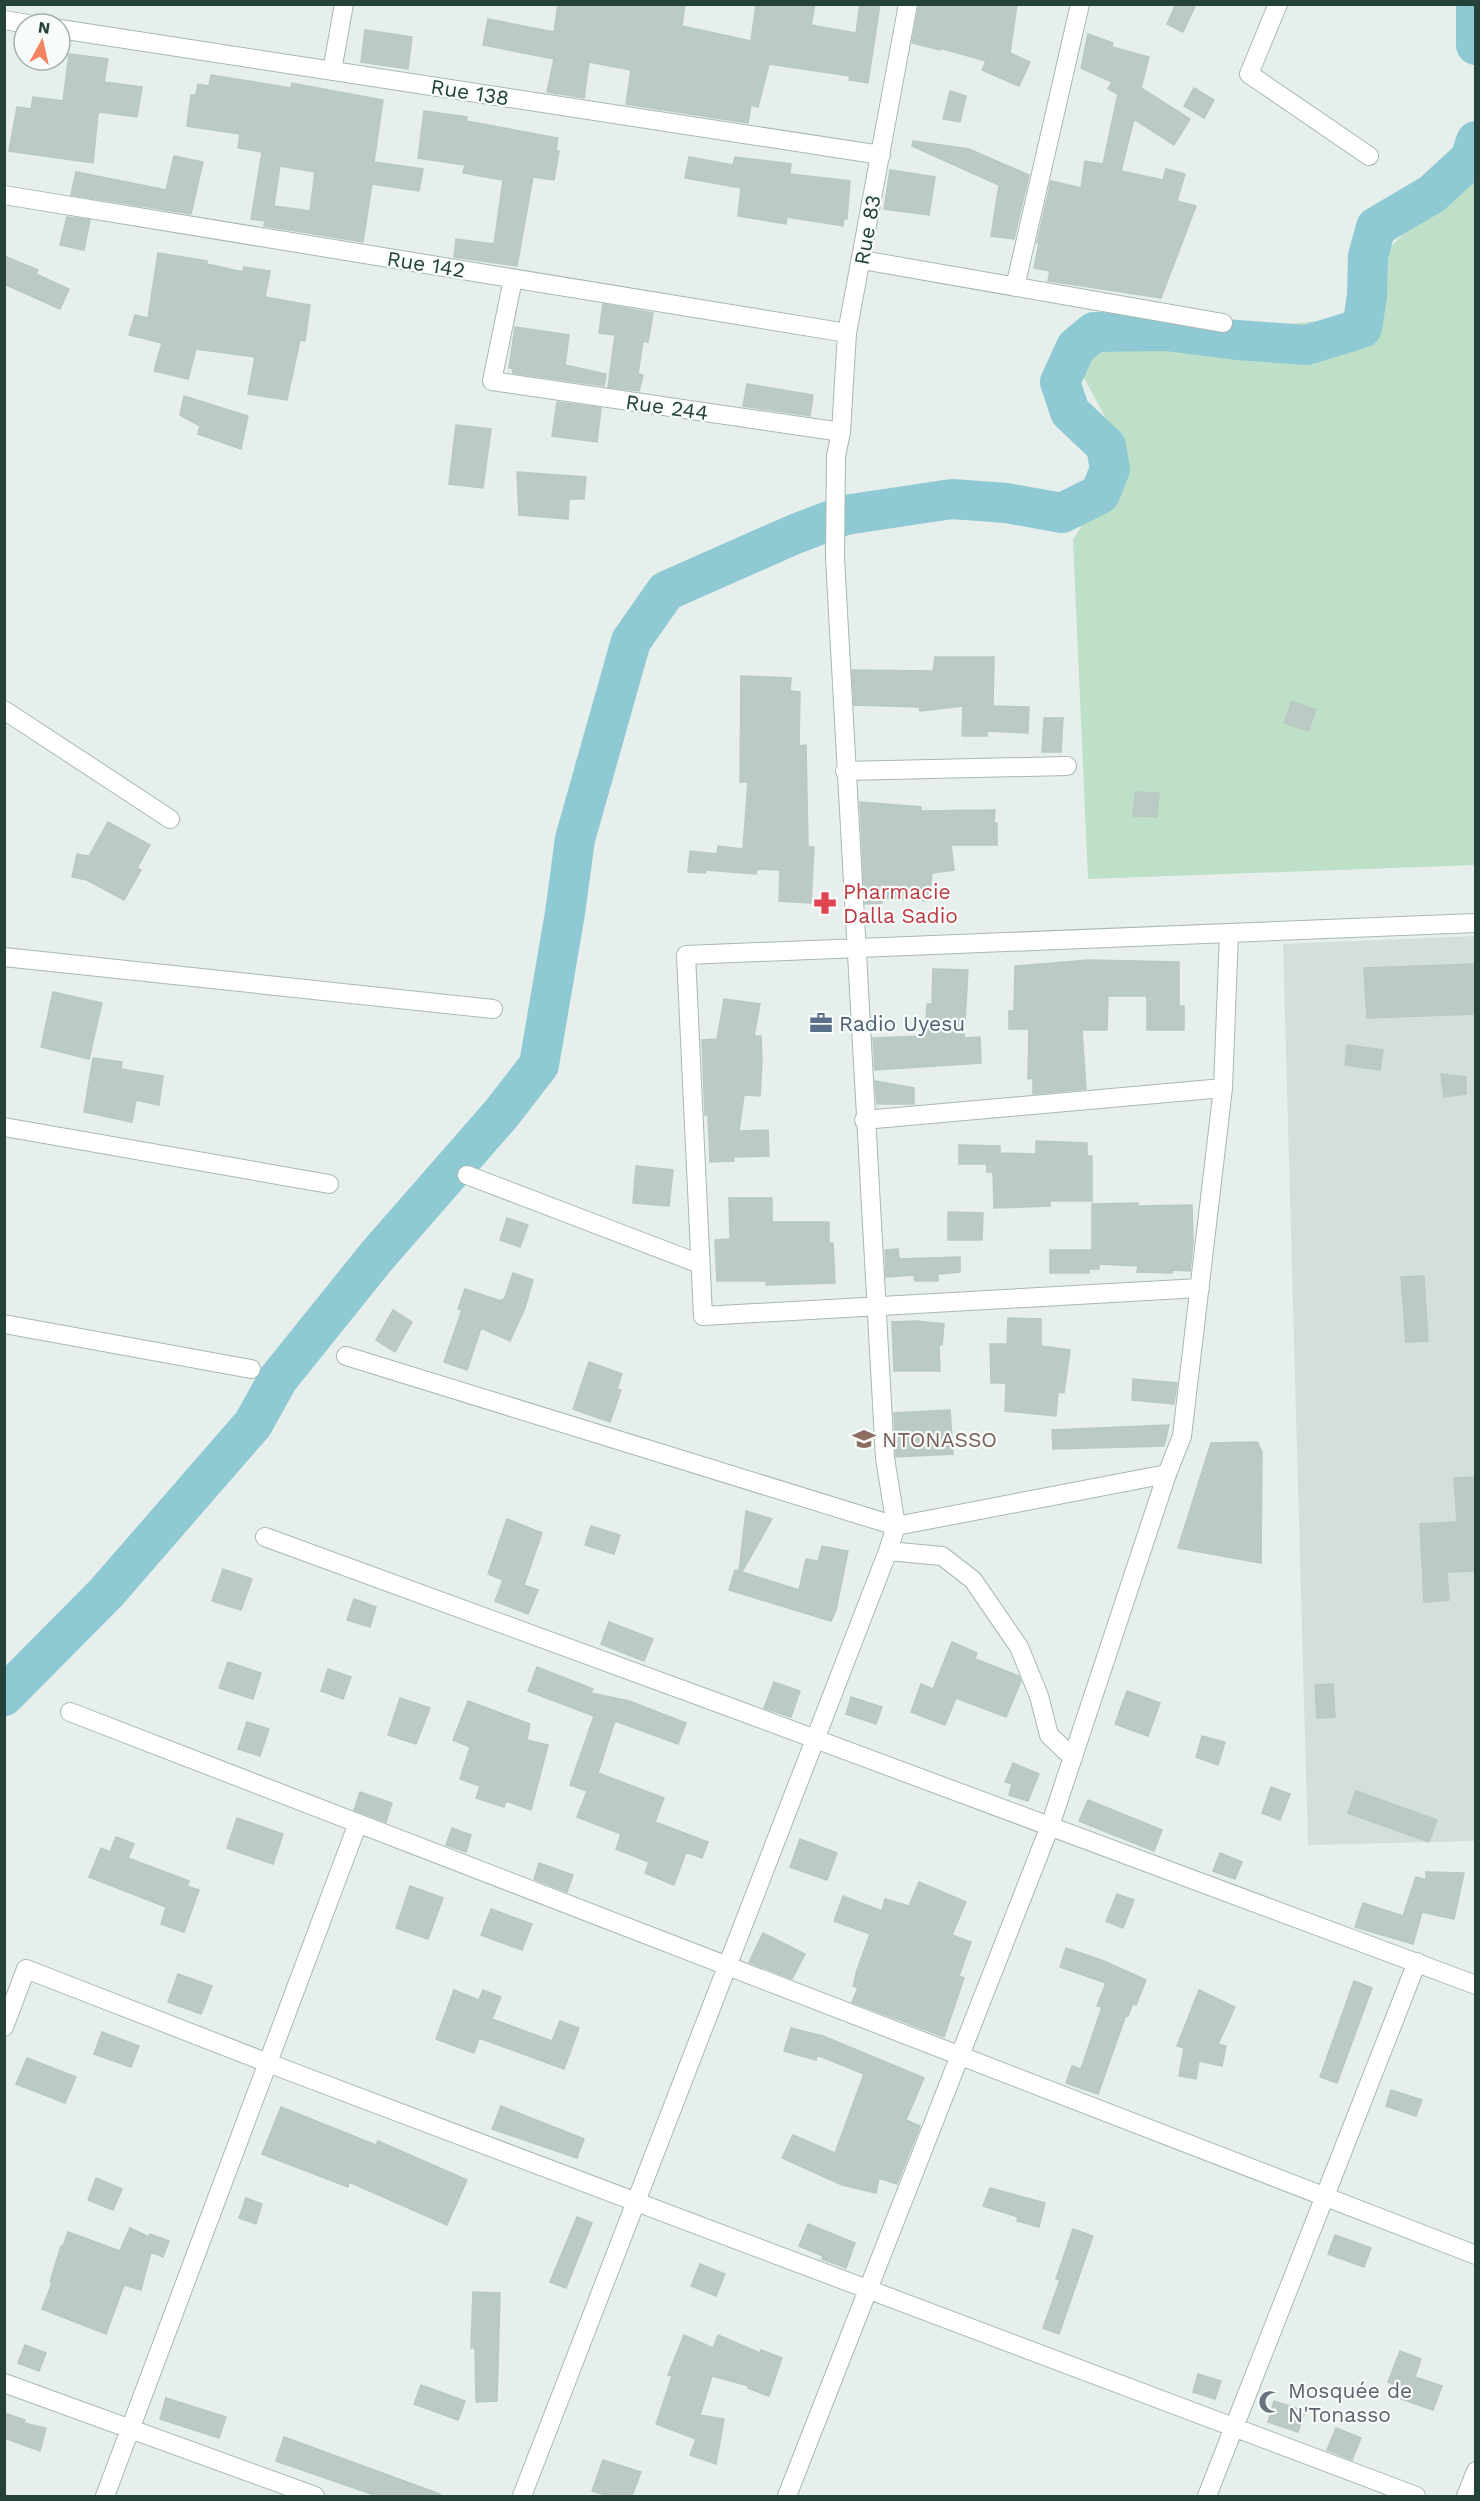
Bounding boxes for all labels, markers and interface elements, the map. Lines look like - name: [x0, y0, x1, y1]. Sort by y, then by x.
- north arrow: [12, 12, 72, 72]
- text: N: [37, 17, 51, 38]
- street label: Rue 138: [429, 73, 511, 111]
- street label: Rue 83: [849, 193, 885, 267]
- street label: Rue 142: [385, 245, 467, 283]
- street label: Rue 244: [624, 389, 710, 425]
- place label: Pharmacie Dalla Sadio: [843, 879, 958, 928]
- pharmacy icon: Pharmacie Dalla Sadio: [812, 890, 838, 916]
- office icon: Radio Uyesu: [808, 1010, 834, 1036]
- place label: Radio Uyesu: [839, 1011, 965, 1036]
- school or university icon: NTONASSO: [851, 1426, 877, 1452]
- place label: NTONASSO: [882, 1427, 997, 1452]
- place label: Mosquée de N'Tonasso: [1288, 2378, 1412, 2427]
- mosque icon: Mosquée de N'Tonasso: [1257, 2389, 1283, 2415]

